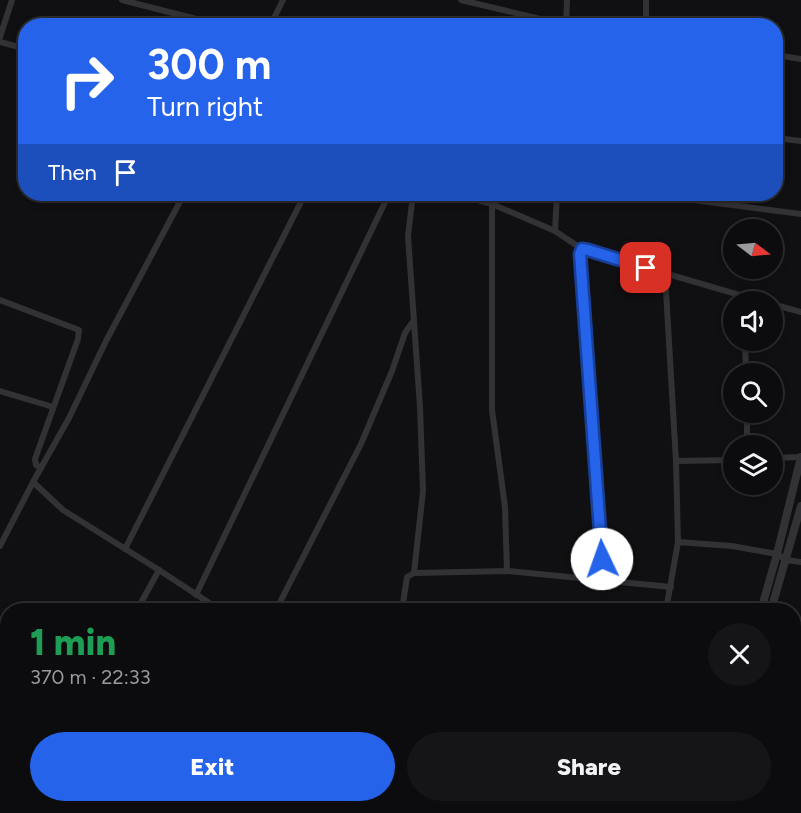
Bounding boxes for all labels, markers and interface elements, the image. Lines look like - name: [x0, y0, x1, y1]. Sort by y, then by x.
- text: 300 m: [147, 39, 271, 90]
- icon: right: [48, 42, 126, 120]
- text: Turn right: [147, 90, 263, 123]
- icon: arrive: [109, 156, 142, 189]
- text: Then: [48, 159, 97, 186]
- north arrow: [723, 219, 783, 279]
- map controls: [723, 219, 783, 495]
- pin: [620, 242, 671, 293]
- icon: arrive: [629, 251, 662, 284]
- button: sound: [723, 291, 783, 351]
- button: search: [723, 363, 783, 423]
- button: layers: [723, 435, 783, 495]
- position arrow: [570, 527, 634, 591]
- text: 1 min: [30, 621, 116, 664]
- button: close: [708, 623, 771, 686]
- text: 370 m · 22:33: [30, 665, 151, 689]
- button: Exit: [30, 732, 395, 801]
- button: Share: [407, 732, 771, 801]

